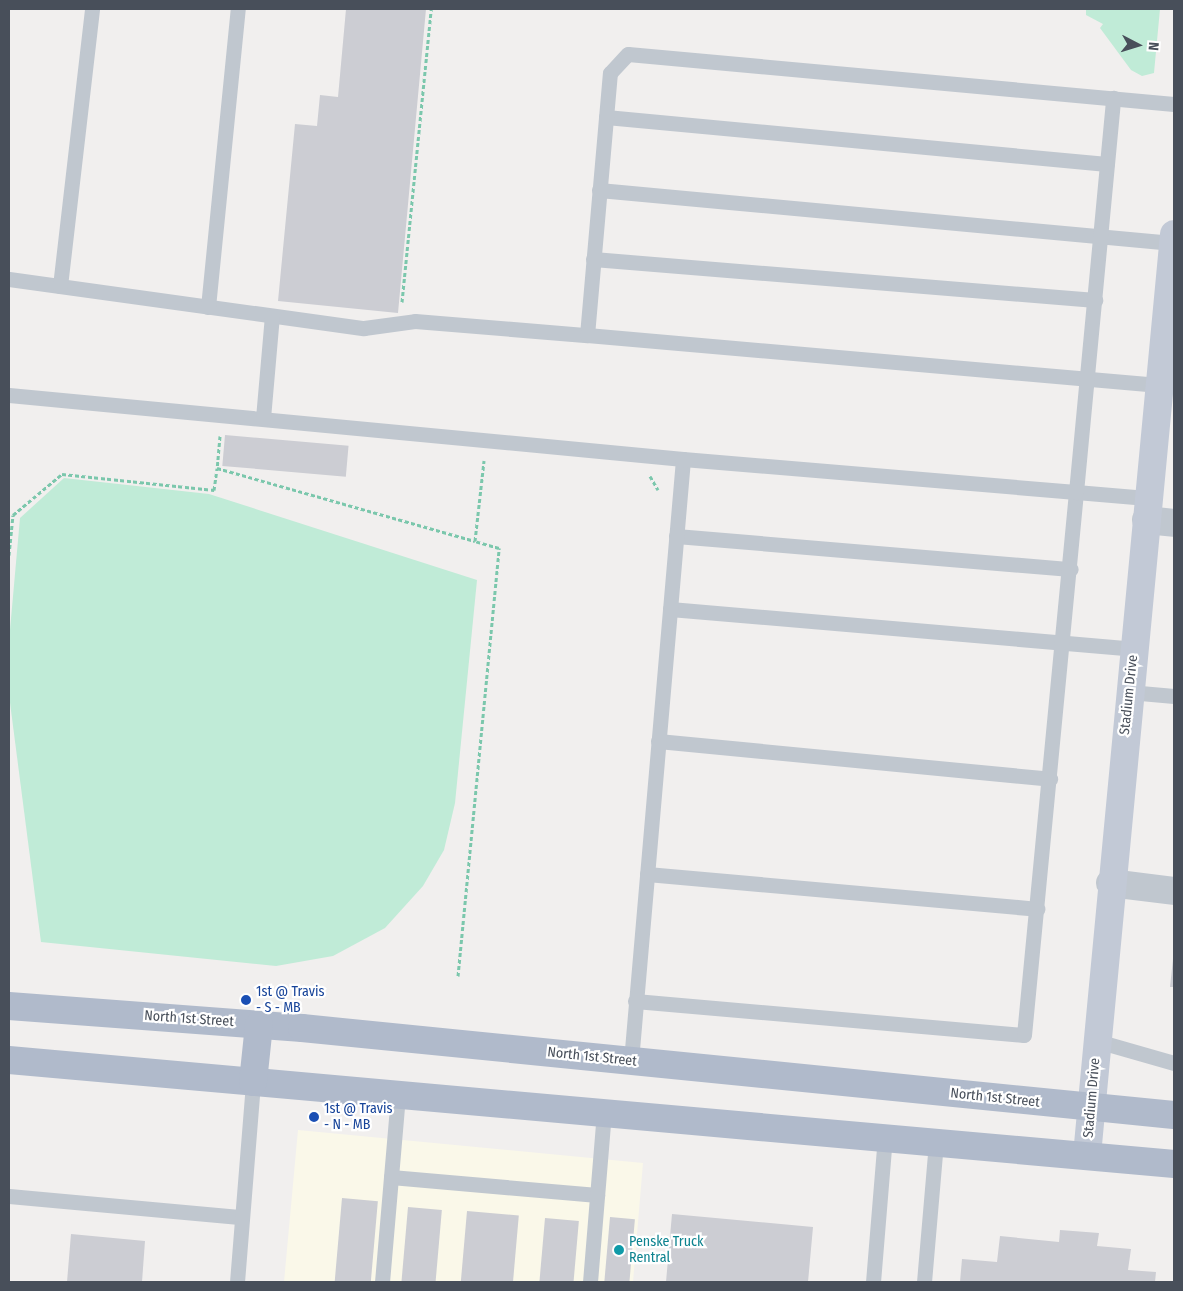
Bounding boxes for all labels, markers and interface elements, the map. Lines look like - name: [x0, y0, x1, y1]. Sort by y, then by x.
- north arrow: [1113, 20, 1163, 70]
- text: N: [1145, 41, 1162, 51]
- street label: Stadium Drive: [1116, 654, 1142, 736]
- place label: 1st @ Travis - S - MB: [256, 984, 324, 1016]
- marker: 1st @ Travis - S - MB: [240, 994, 252, 1006]
- street label: North 1st Street: [144, 1007, 234, 1031]
- street label: North 1st Street: [547, 1044, 637, 1070]
- street label: Stadium Drive: [1080, 1057, 1104, 1139]
- street label: North 1st Street: [950, 1085, 1040, 1111]
- place label: 1st @ Travis - N - MB: [324, 1101, 392, 1134]
- marker: 1st @ Travis - N - MB: [308, 1111, 320, 1123]
- place label: Penske Truck Rentral: [629, 1234, 704, 1266]
- marker: Penske Truck Rentral: [613, 1244, 625, 1256]

